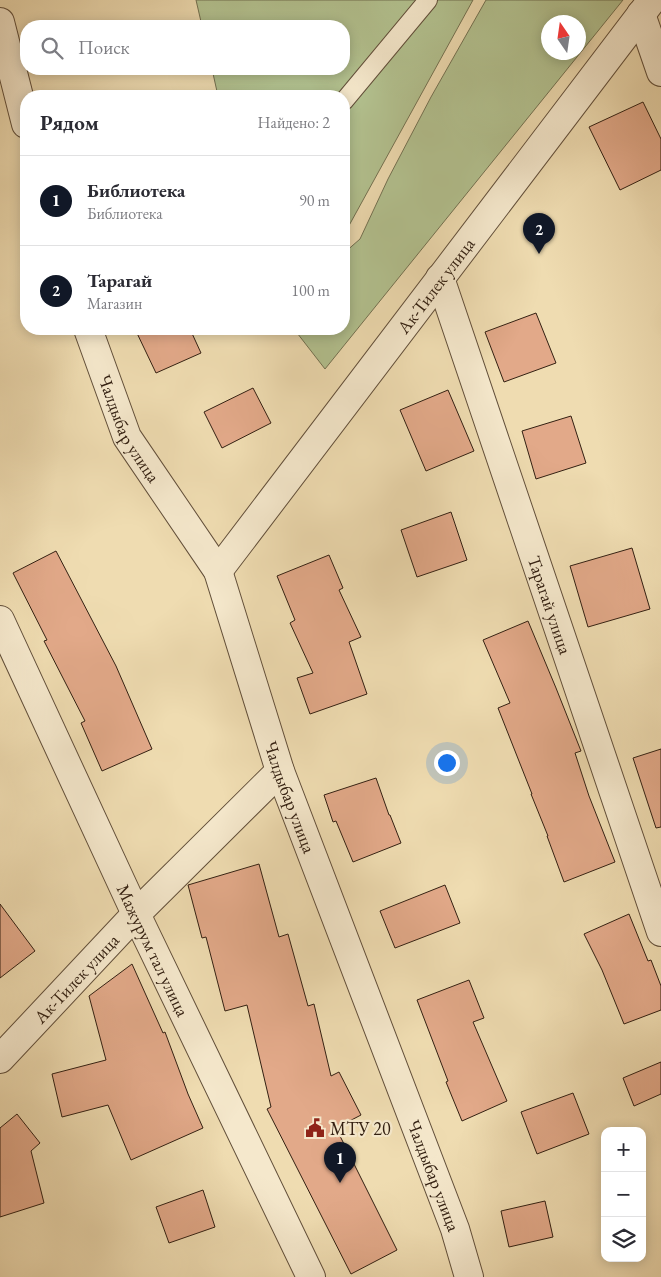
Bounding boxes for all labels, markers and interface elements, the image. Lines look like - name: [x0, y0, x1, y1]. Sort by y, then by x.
- north arrow: [541, 15, 586, 60]
- search box: [20, 20, 350, 75]
- icon: search: [38, 34, 66, 62]
- text: Поиск: [78, 35, 130, 60]
- text: Рядом: [40, 109, 99, 136]
- text: Найдено: 2: [258, 112, 330, 133]
- text: Библиотека: [87, 178, 185, 203]
- text: 1: [52, 190, 60, 211]
- text: 90 m: [299, 190, 330, 211]
- text: Библиотека: [87, 203, 163, 224]
- pin: 2: [523, 213, 555, 254]
- street label: Ак-Тилек улица: [391, 232, 480, 339]
- text: Тарагай: [87, 268, 152, 293]
- text: 2: [52, 280, 60, 301]
- text: 100 m: [291, 280, 330, 301]
- text: Магазин: [87, 293, 142, 314]
- street label: Чалдыбар улица: [94, 371, 166, 487]
- street label: Тарагай улица: [523, 553, 578, 658]
- street label: Чалдыбар улица: [260, 738, 322, 857]
- your location: [434, 750, 460, 776]
- street label: Мажурум тал улица: [112, 880, 195, 1021]
- street label: Ак-Тилек улица: [28, 928, 124, 1028]
- street label: Чалдыбар улица: [403, 1116, 467, 1235]
- public building icon: МТУ 20: [304, 1117, 326, 1139]
- place label: МТУ 20: [330, 1117, 391, 1140]
- map controls: [601, 1127, 646, 1262]
- button: +: [601, 1127, 646, 1172]
- pin: 1: [324, 1142, 356, 1183]
- button: −: [601, 1172, 646, 1217]
- button: layers: [601, 1217, 646, 1262]

